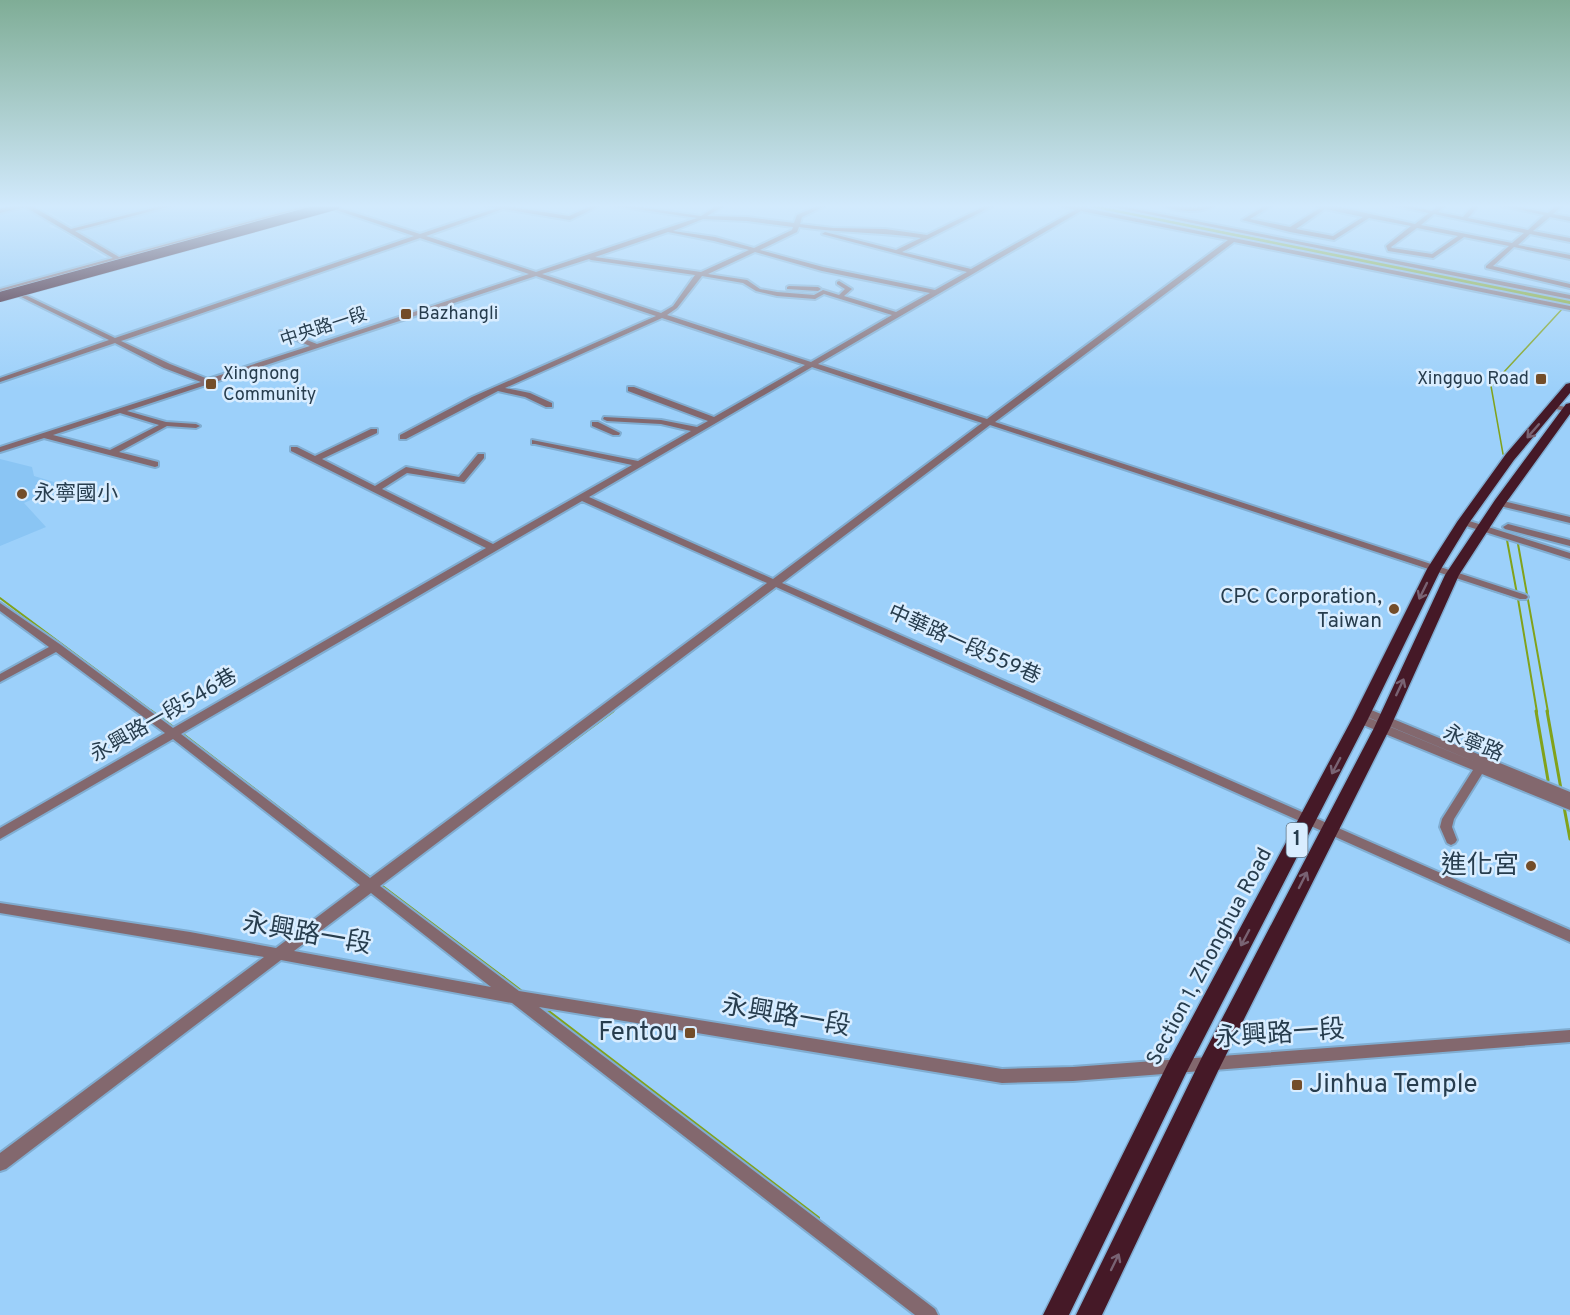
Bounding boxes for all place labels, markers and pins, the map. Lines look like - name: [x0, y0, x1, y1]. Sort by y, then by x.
- place label: Bazhangli: [418, 303, 498, 326]
- marker: Bazhangli: [399, 307, 413, 321]
- place label: Xingnong Community: [223, 363, 316, 407]
- place label: Xingguo Road: [1417, 368, 1529, 391]
- marker: Xingguo Road: [1534, 372, 1548, 386]
- marker: Xingnong Community: [204, 377, 218, 391]
- place label: 永寧國小: [34, 481, 118, 508]
- marker: 永寧國小: [15, 487, 29, 501]
- place label: CPC Corporation, Taiwan: [1220, 584, 1382, 635]
- marker: CPC Corporation, Taiwan: [1387, 602, 1401, 616]
- place label: 進化宮: [1441, 850, 1519, 883]
- marker: 進化宮: [1524, 859, 1538, 873]
- place label: Fentou: [598, 1017, 678, 1050]
- marker: Fentou: [683, 1026, 697, 1040]
- place label: Jinhua Temple: [1309, 1069, 1478, 1102]
- marker: Jinhua Temple: [1290, 1078, 1304, 1092]

